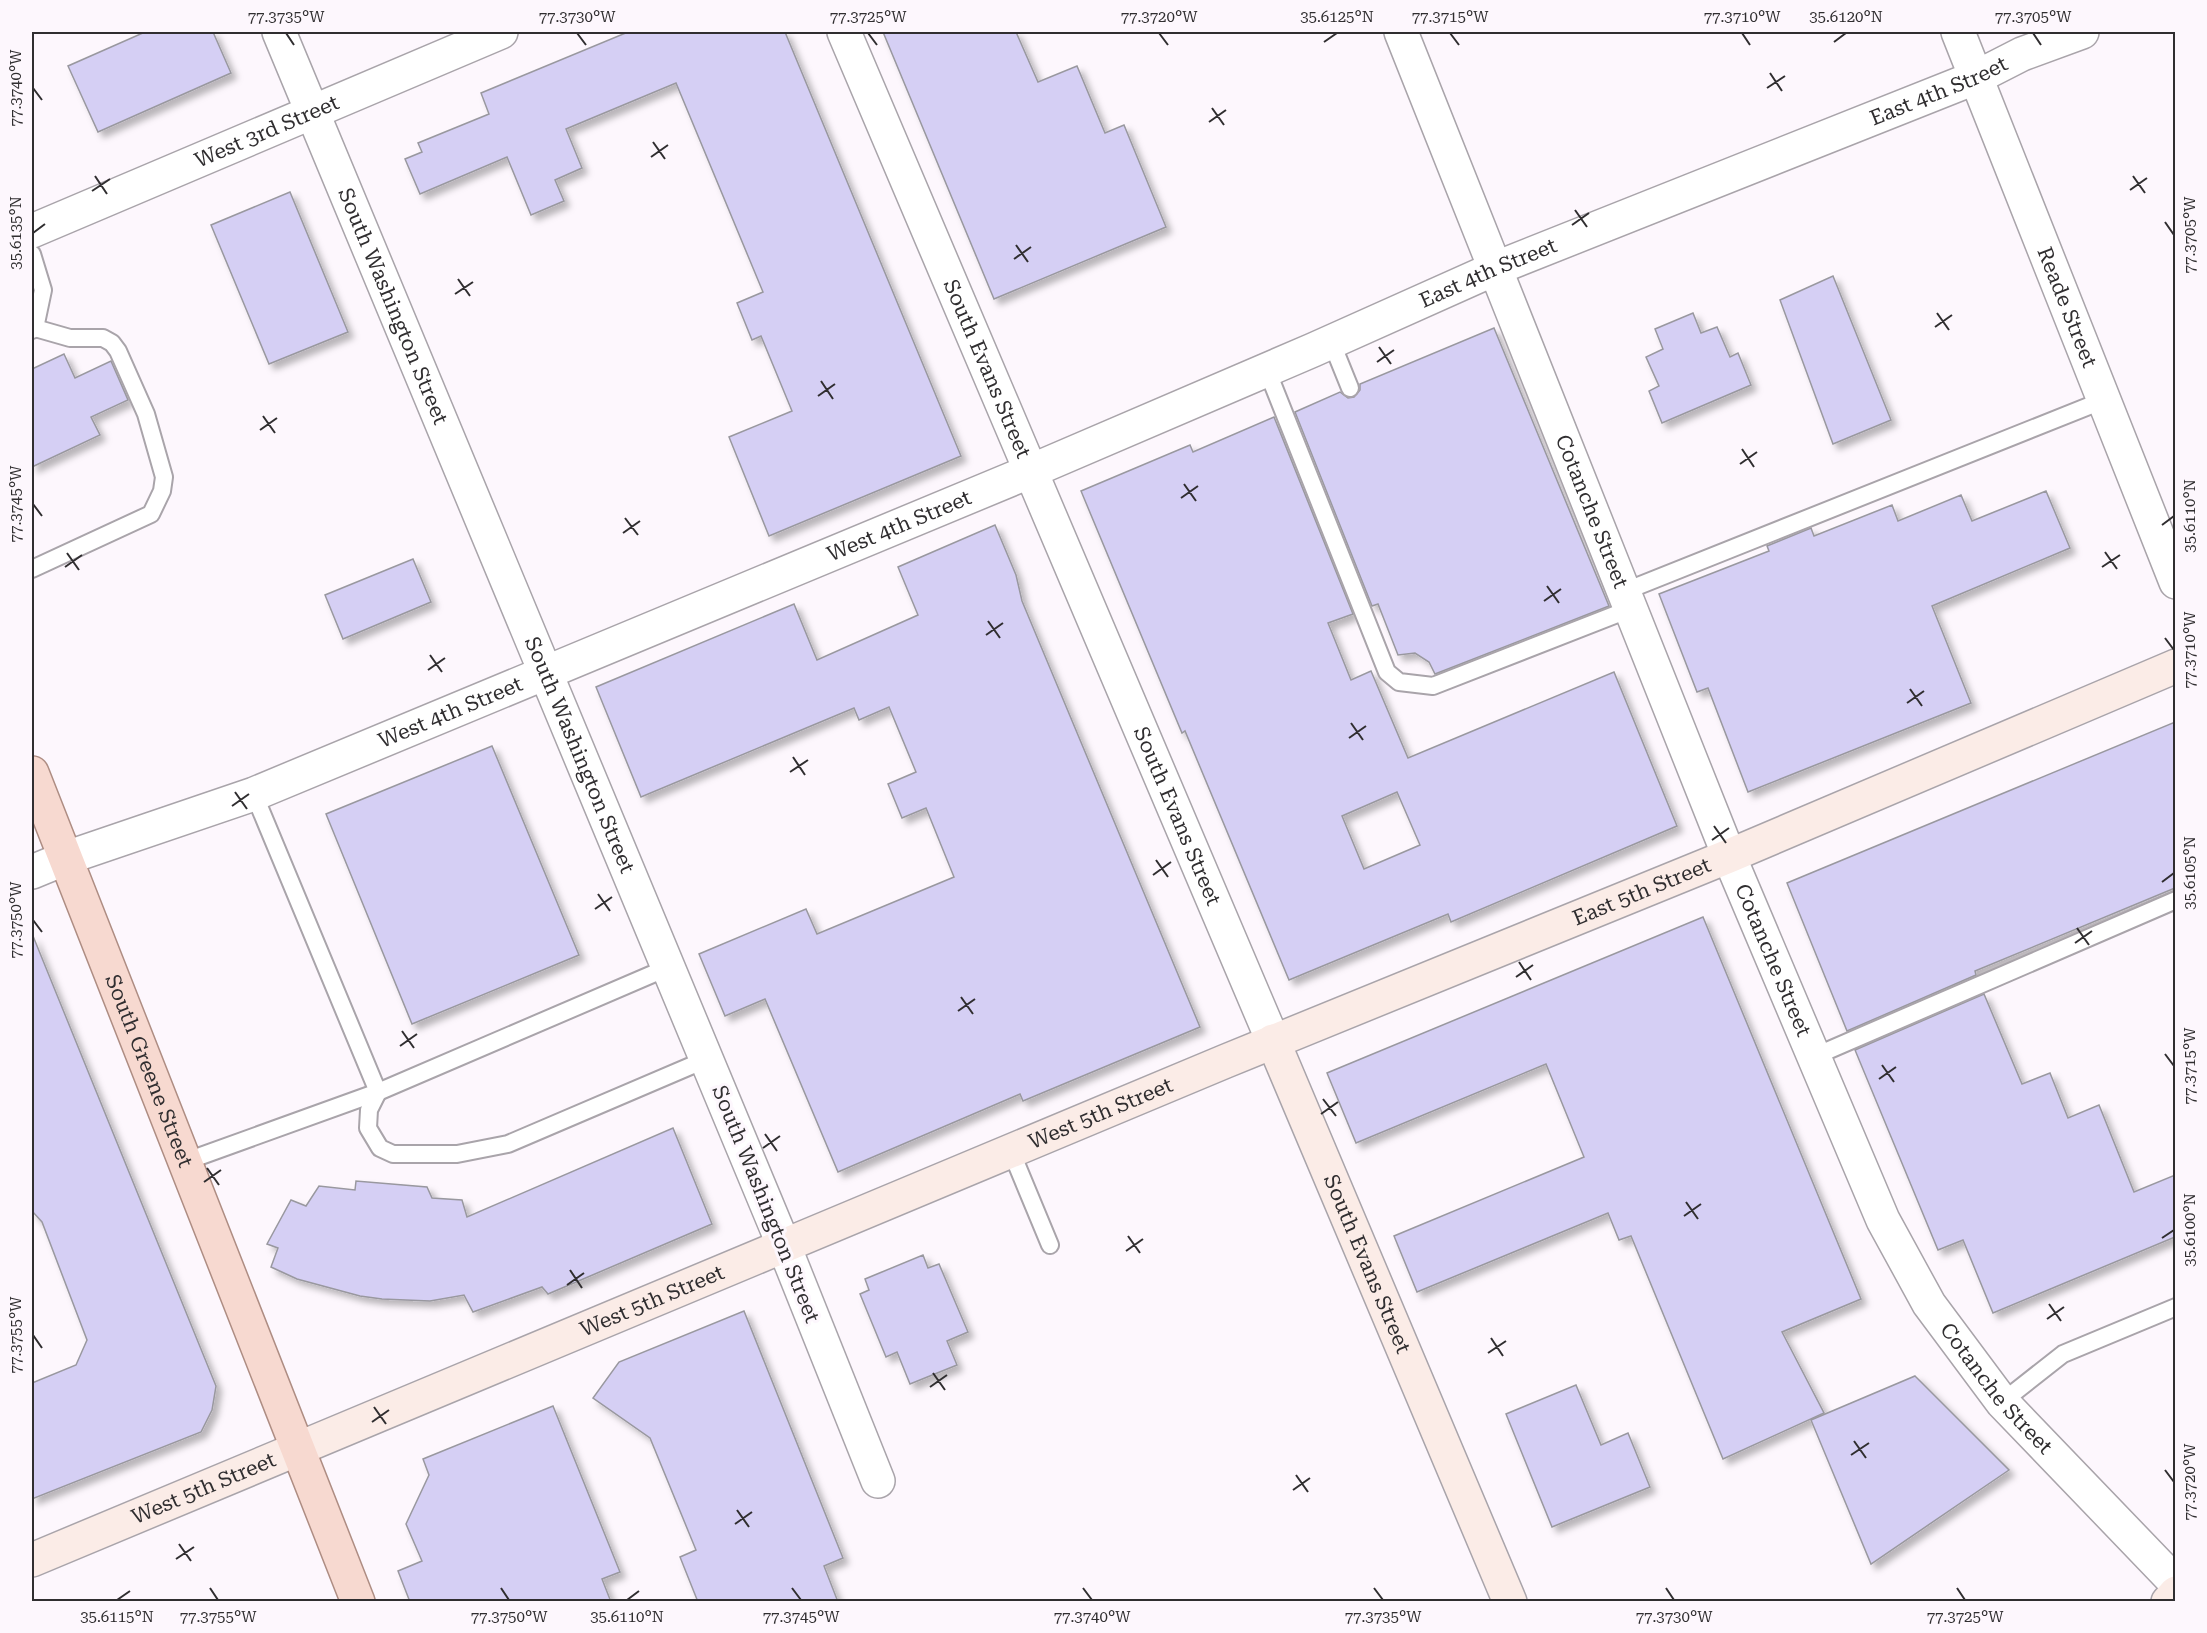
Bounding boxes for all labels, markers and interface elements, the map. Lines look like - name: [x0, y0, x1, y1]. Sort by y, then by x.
- text: 77.3735°W: [248, 8, 325, 26]
- text: 77.3730°W: [539, 8, 616, 26]
- text: 77.3725°W: [830, 8, 907, 26]
- text: 77.3720°W: [1121, 8, 1198, 26]
- text: 35.6125°N: [1300, 8, 1374, 26]
- text: 77.3715°W: [1412, 8, 1489, 26]
- text: 77.3710°W: [1704, 8, 1781, 26]
- text: 35.6120°N: [1809, 8, 1883, 26]
- text: 77.3705°W: [1995, 8, 2072, 26]
- text: 77.3740°W: [7, 49, 25, 126]
- street label: East 4th Street: [1866, 51, 2012, 130]
- street label: West 3rd Street: [191, 90, 343, 173]
- street label: South Washington Street: [333, 184, 453, 428]
- text: 35.6135°N: [7, 196, 25, 270]
- text: 77.3705°W: [2181, 196, 2199, 273]
- street label: East 4th Street: [1416, 233, 1560, 313]
- street label: Reade Street: [2032, 243, 2102, 371]
- street label: South Evans Street: [939, 276, 1036, 462]
- street label: Cotanche Street: [1551, 431, 1633, 592]
- text: 77.3745°W: [7, 465, 25, 542]
- text: 35.6110°N: [2181, 479, 2199, 553]
- street label: West 4th Street: [823, 485, 975, 566]
- text: 77.3710°W: [2181, 611, 2199, 688]
- street label: South Washington Street: [520, 633, 640, 877]
- street label: West 4th Street: [375, 672, 526, 753]
- street label: South Evans Street: [1129, 723, 1226, 909]
- text: 35.6105°N: [2181, 836, 2199, 910]
- street label: East 5th Street: [1569, 853, 1714, 930]
- street label: Cotanche Street: [1730, 880, 1816, 1040]
- text: 77.3750°W: [7, 881, 25, 958]
- street label: South Greene Street: [100, 971, 198, 1171]
- text: 77.3715°W: [2181, 1027, 2199, 1104]
- street label: West 5th Street: [1025, 1073, 1176, 1154]
- street label: South Washington Street: [707, 1082, 825, 1326]
- street label: South Evans Street: [1319, 1171, 1416, 1357]
- text: 35.6100°N: [2181, 1193, 2199, 1267]
- street label: West 5th Street: [576, 1260, 728, 1342]
- text: 77.3755°W: [7, 1296, 25, 1373]
- street label: Cotanche Street: [1935, 1318, 2058, 1459]
- text: 77.3720°W: [2181, 1443, 2199, 1520]
- street label: West 5th Street: [128, 1447, 279, 1529]
- text: 35.6115°N: [80, 1608, 154, 1626]
- text: 77.3755°W: [180, 1608, 257, 1626]
- text: 77.3750°W: [471, 1608, 548, 1626]
- text: 35.6110°N: [590, 1608, 664, 1626]
- text: 77.3745°W: [763, 1608, 840, 1626]
- text: 77.3740°W: [1054, 1608, 1131, 1626]
- text: 77.3735°W: [1345, 1608, 1422, 1626]
- text: 77.3730°W: [1636, 1608, 1713, 1626]
- text: 77.3725°W: [1927, 1608, 2004, 1626]

